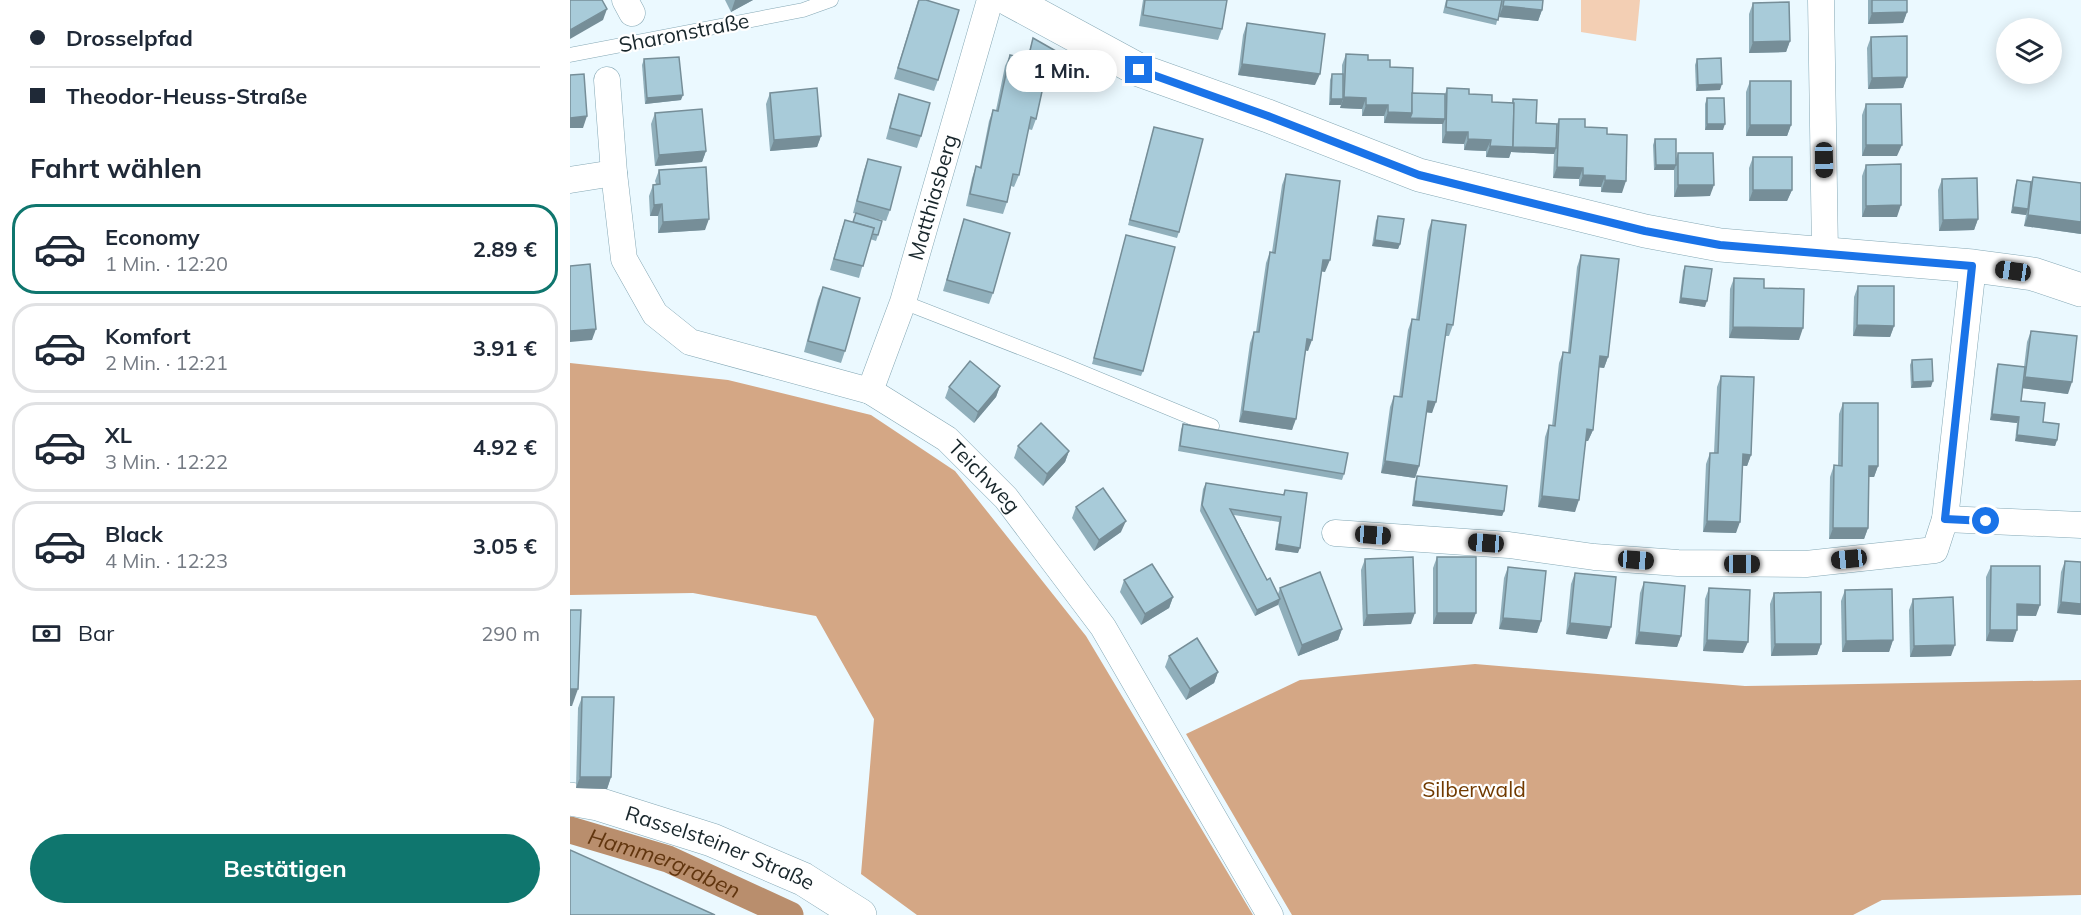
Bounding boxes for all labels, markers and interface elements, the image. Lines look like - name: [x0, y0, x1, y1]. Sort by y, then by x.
- street label: Sharonstraße: [616, 7, 751, 57]
- map controls: [1996, 18, 2062, 84]
- button: layers: [1996, 18, 2062, 84]
- text: Drosselpfad: [66, 24, 193, 52]
- callout: 1 Min.: [1007, 49, 1118, 91]
- route end: [1125, 56, 1152, 83]
- text: 1 Min.: [1033, 58, 1090, 83]
- text: Theodor-Heuss-Straße: [66, 82, 307, 110]
- street label: Matthiasberg: [902, 131, 963, 263]
- car: [1815, 142, 1833, 178]
- text: Fahrt wählen: [30, 151, 202, 185]
- icon: car: [33, 222, 87, 276]
- text: Economy: [105, 223, 200, 251]
- text: 2.89 €: [473, 235, 537, 263]
- text: 1 Min. · 12:20: [105, 251, 228, 276]
- car: [1994, 260, 2032, 282]
- icon: car: [33, 321, 87, 375]
- text: Komfort: [105, 322, 191, 350]
- text: 3.91 €: [473, 334, 537, 362]
- text: 2 Min. · 12:21: [105, 350, 228, 375]
- icon: car: [33, 420, 87, 474]
- text: XL: [105, 421, 132, 449]
- text: 4.92 €: [473, 433, 537, 461]
- street label: Teichweg: [943, 434, 1027, 518]
- text: 3 Min. · 12:22: [105, 449, 228, 474]
- route start: [1972, 507, 1999, 534]
- icon: car: [33, 519, 87, 573]
- text: Black: [105, 520, 163, 548]
- car: [1354, 525, 1392, 545]
- text: 3.05 €: [473, 532, 537, 560]
- car: [1467, 533, 1505, 553]
- text: 4 Min. · 12:23: [105, 548, 228, 573]
- car: [1830, 548, 1868, 570]
- car: [1617, 550, 1655, 570]
- car: [1724, 555, 1760, 573]
- icon: cash: [30, 617, 63, 650]
- text: Bar: [78, 619, 114, 647]
- text: 290 m: [481, 621, 540, 646]
- park label: Silberwald: [1422, 776, 1526, 802]
- street label: Rasselsteiner Straße: [622, 799, 820, 895]
- water label: Hammergraben: [585, 822, 745, 904]
- button: Bestätigen: [30, 834, 540, 903]

